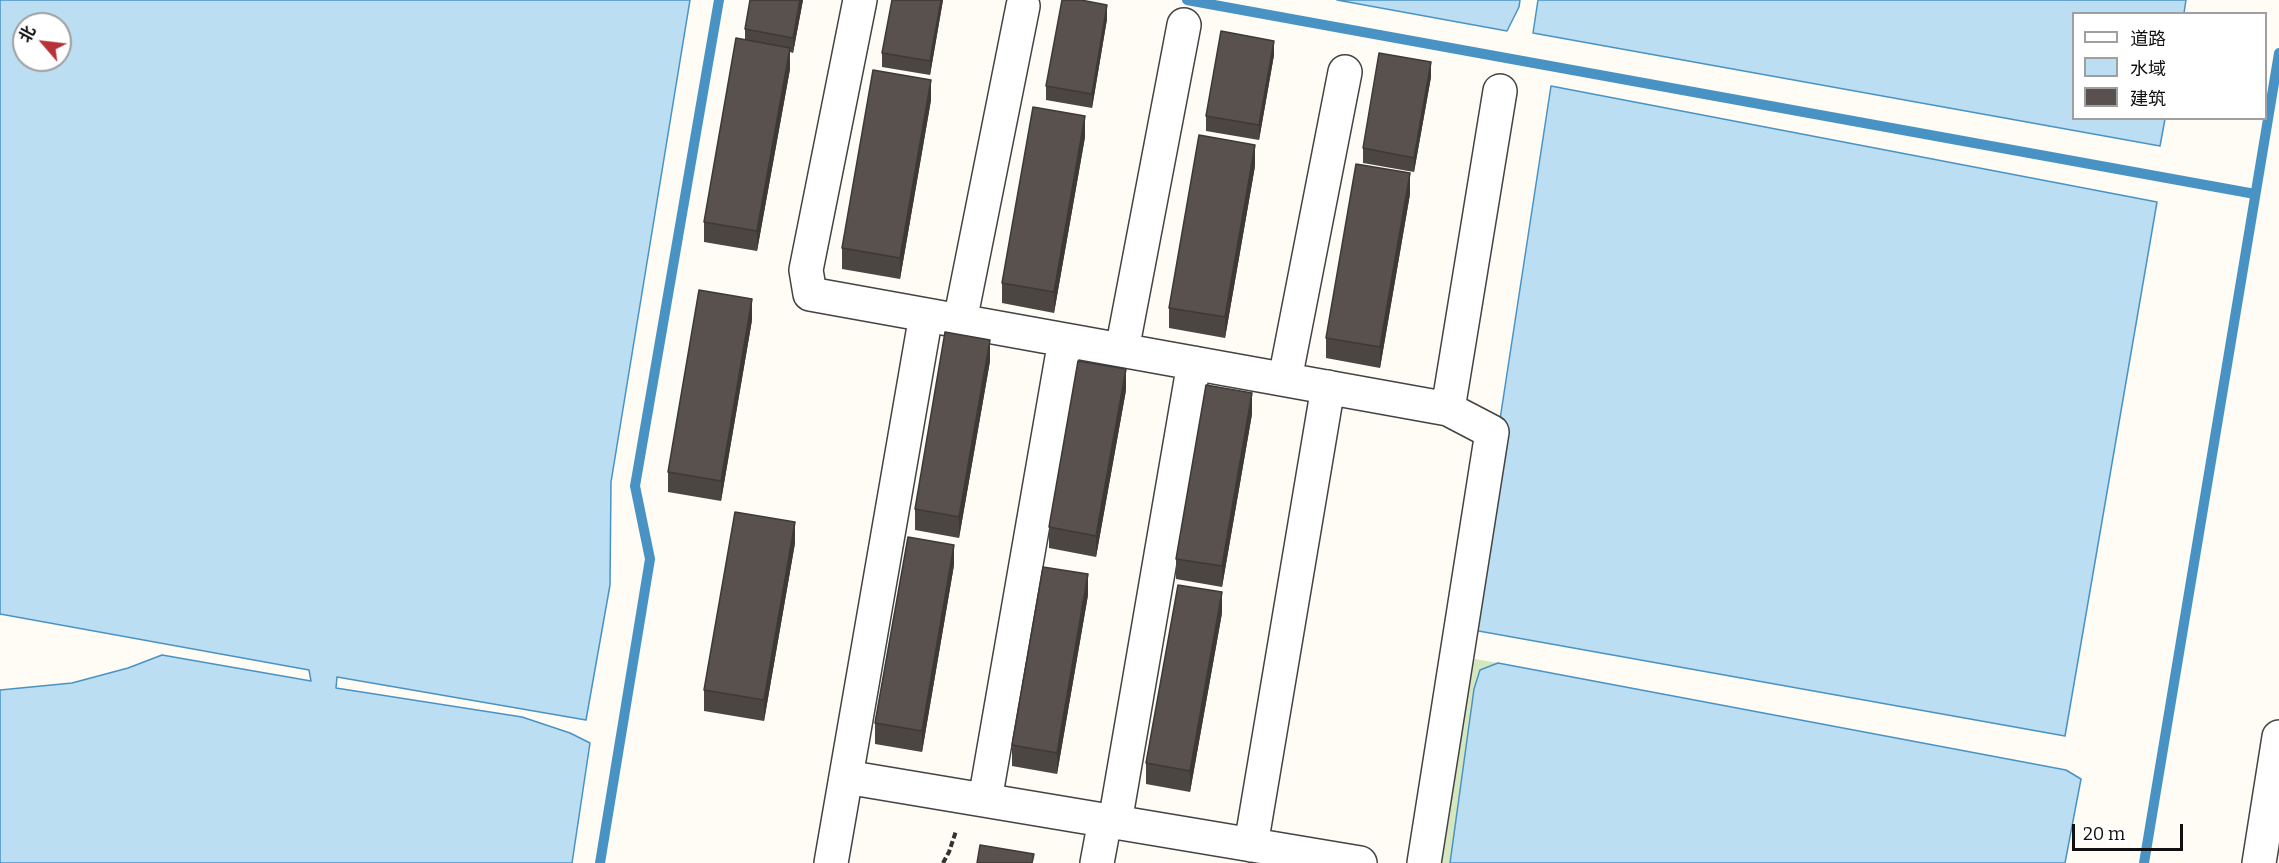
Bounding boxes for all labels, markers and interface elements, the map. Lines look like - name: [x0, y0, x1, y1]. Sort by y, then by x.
- north arrow: [12, 12, 72, 72]
- legend: [2072, 12, 2267, 120]
- text: 北: [15, 23, 40, 46]
- text: 道路: [2130, 28, 2166, 50]
- text: 水域: [2130, 58, 2166, 80]
- text: 建筑: [2130, 88, 2166, 110]
- scale bar: [2075, 812, 2186, 850]
- text: 20 m: [2083, 823, 2125, 845]

